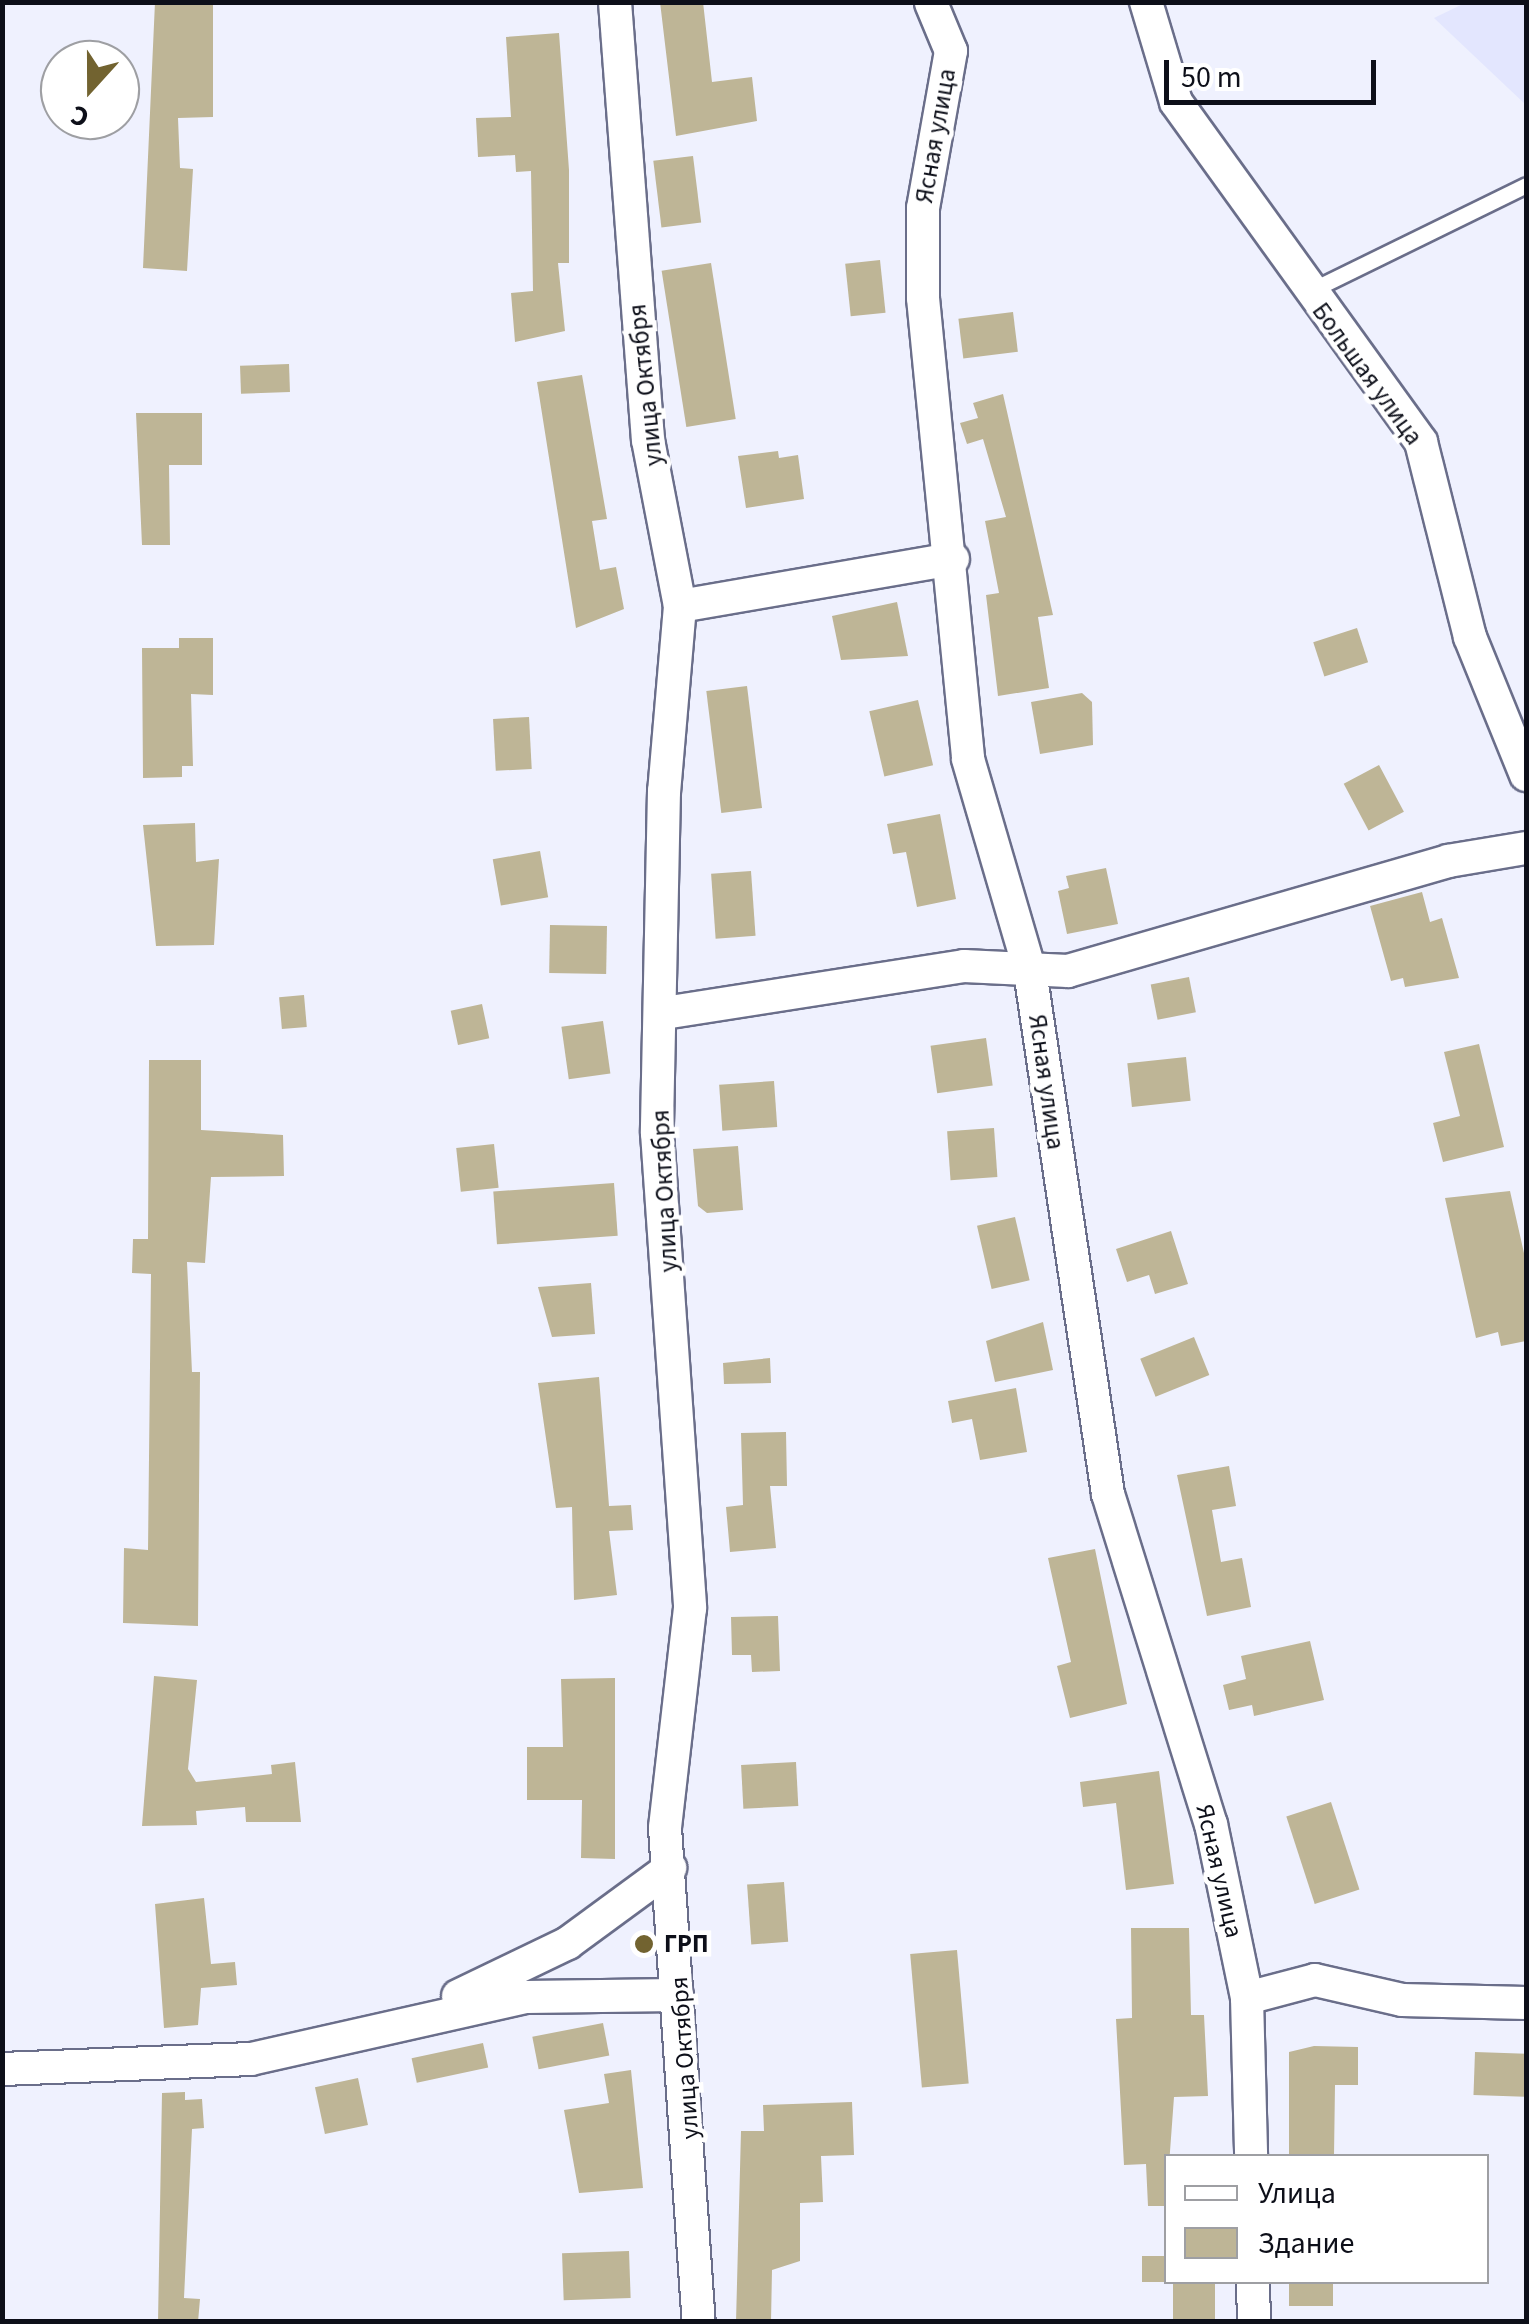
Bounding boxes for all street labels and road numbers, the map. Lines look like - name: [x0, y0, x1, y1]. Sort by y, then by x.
- street label: Ясная улица: [909, 66, 963, 206]
- street label: Большая улица: [1305, 297, 1429, 451]
- street label: улица Октября: [623, 302, 669, 468]
- street label: Ясная улица: [1022, 1013, 1070, 1151]
- street label: улица Октября: [646, 1109, 684, 1273]
- street label: Ясная улица: [1189, 1801, 1249, 1941]
- street label: улица Октября: [664, 1976, 706, 2140]

